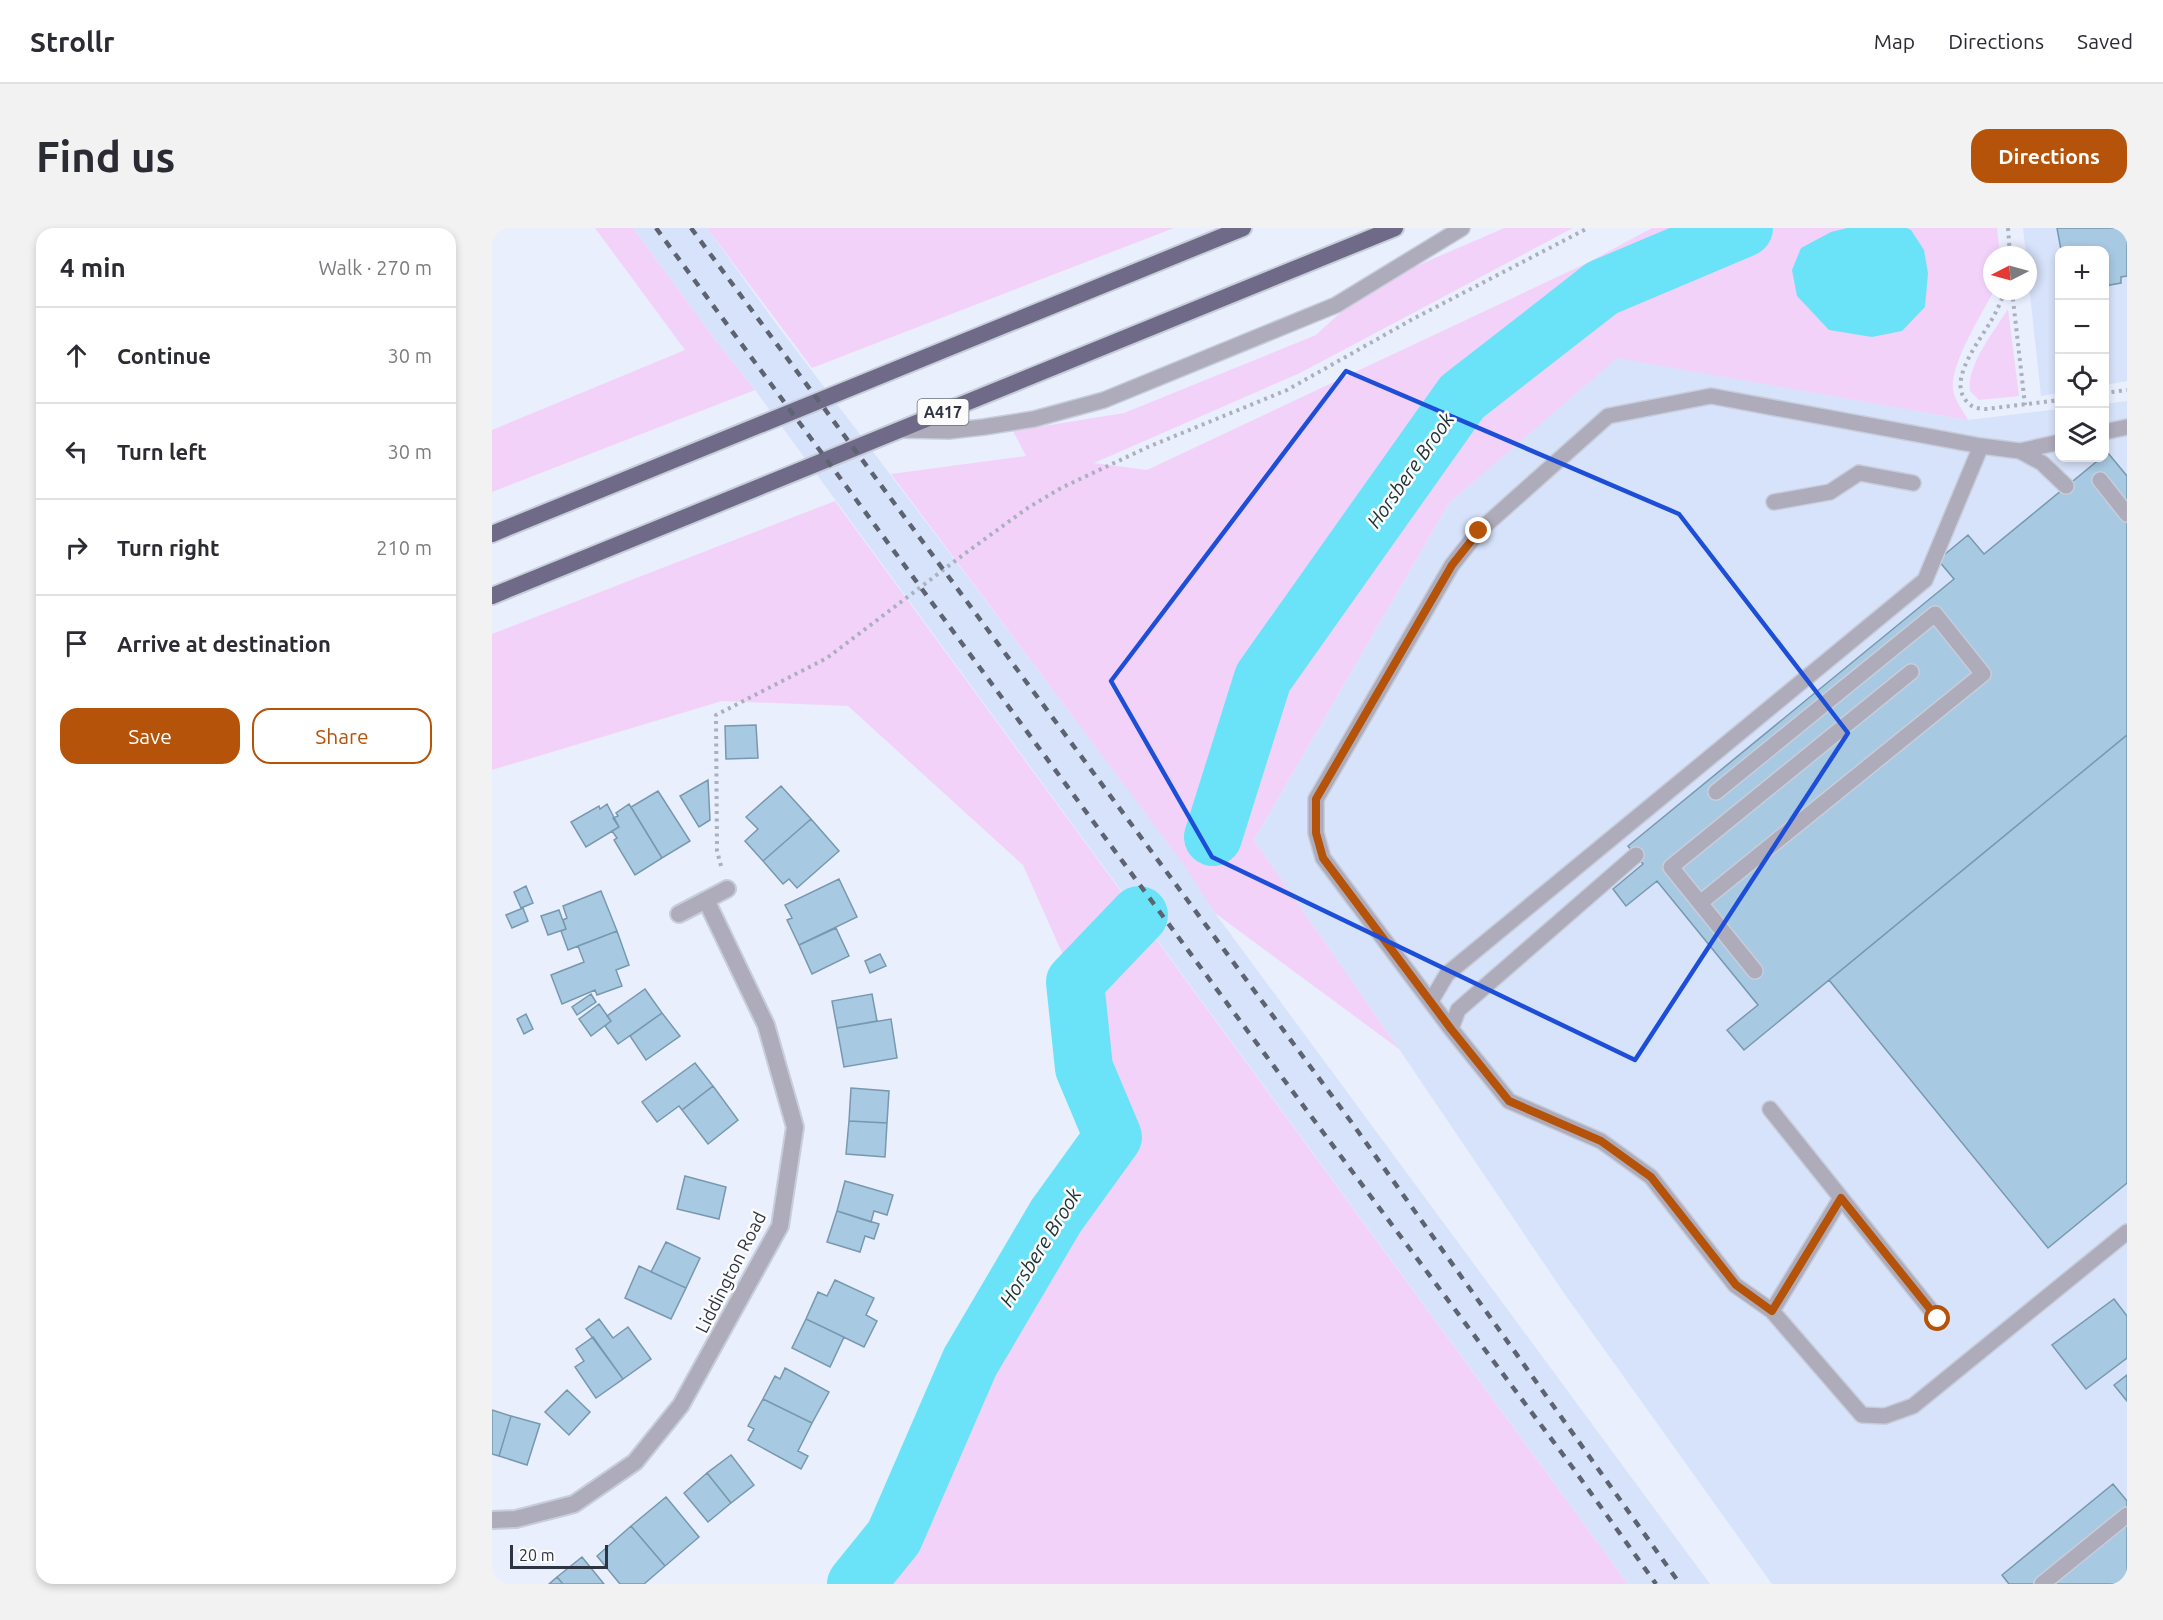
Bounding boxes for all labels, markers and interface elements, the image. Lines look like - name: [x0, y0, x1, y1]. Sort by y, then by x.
- text: Strollr: [30, 26, 115, 57]
- text: Map: [1874, 29, 1915, 53]
- text: Directions: [1948, 29, 2044, 53]
- text: Saved: [2077, 29, 2133, 53]
- button: Directions: [1971, 129, 2127, 183]
- text: Find us: [36, 133, 175, 180]
- north arrow: [1983, 246, 2037, 300]
- map controls: [2055, 246, 2109, 462]
- button: +: [2055, 246, 2109, 300]
- text: 4 min: [60, 253, 126, 282]
- text: Walk · 270 m: [319, 256, 432, 279]
- button: −: [2055, 300, 2109, 354]
- icon: ahead: [60, 339, 93, 372]
- text: Continue: [117, 343, 211, 368]
- text: 30 m: [388, 344, 432, 367]
- button: locate: [2055, 354, 2109, 408]
- road number: A417: [918, 399, 968, 425]
- water label: Horsbere Brook: [1362, 407, 1459, 532]
- button: layers: [2055, 408, 2109, 462]
- icon: left: [60, 435, 93, 468]
- text: Turn left: [117, 439, 207, 464]
- text: 30 m: [388, 440, 432, 463]
- route end: [1465, 517, 1491, 543]
- icon: right: [60, 531, 93, 564]
- text: Turn right: [117, 535, 219, 560]
- text: 210 m: [376, 536, 432, 559]
- icon: arrive: [60, 627, 93, 660]
- text: Arrive at destination: [117, 631, 331, 656]
- button: Save: [60, 708, 240, 764]
- button: Share: [252, 708, 432, 764]
- water label: Horsbere Brook: [994, 1183, 1086, 1311]
- street label: Liddington Road: [691, 1208, 769, 1336]
- route start: [1924, 1305, 1950, 1331]
- scale bar: [510, 1542, 608, 1570]
- text: 20 m: [519, 1546, 555, 1564]

